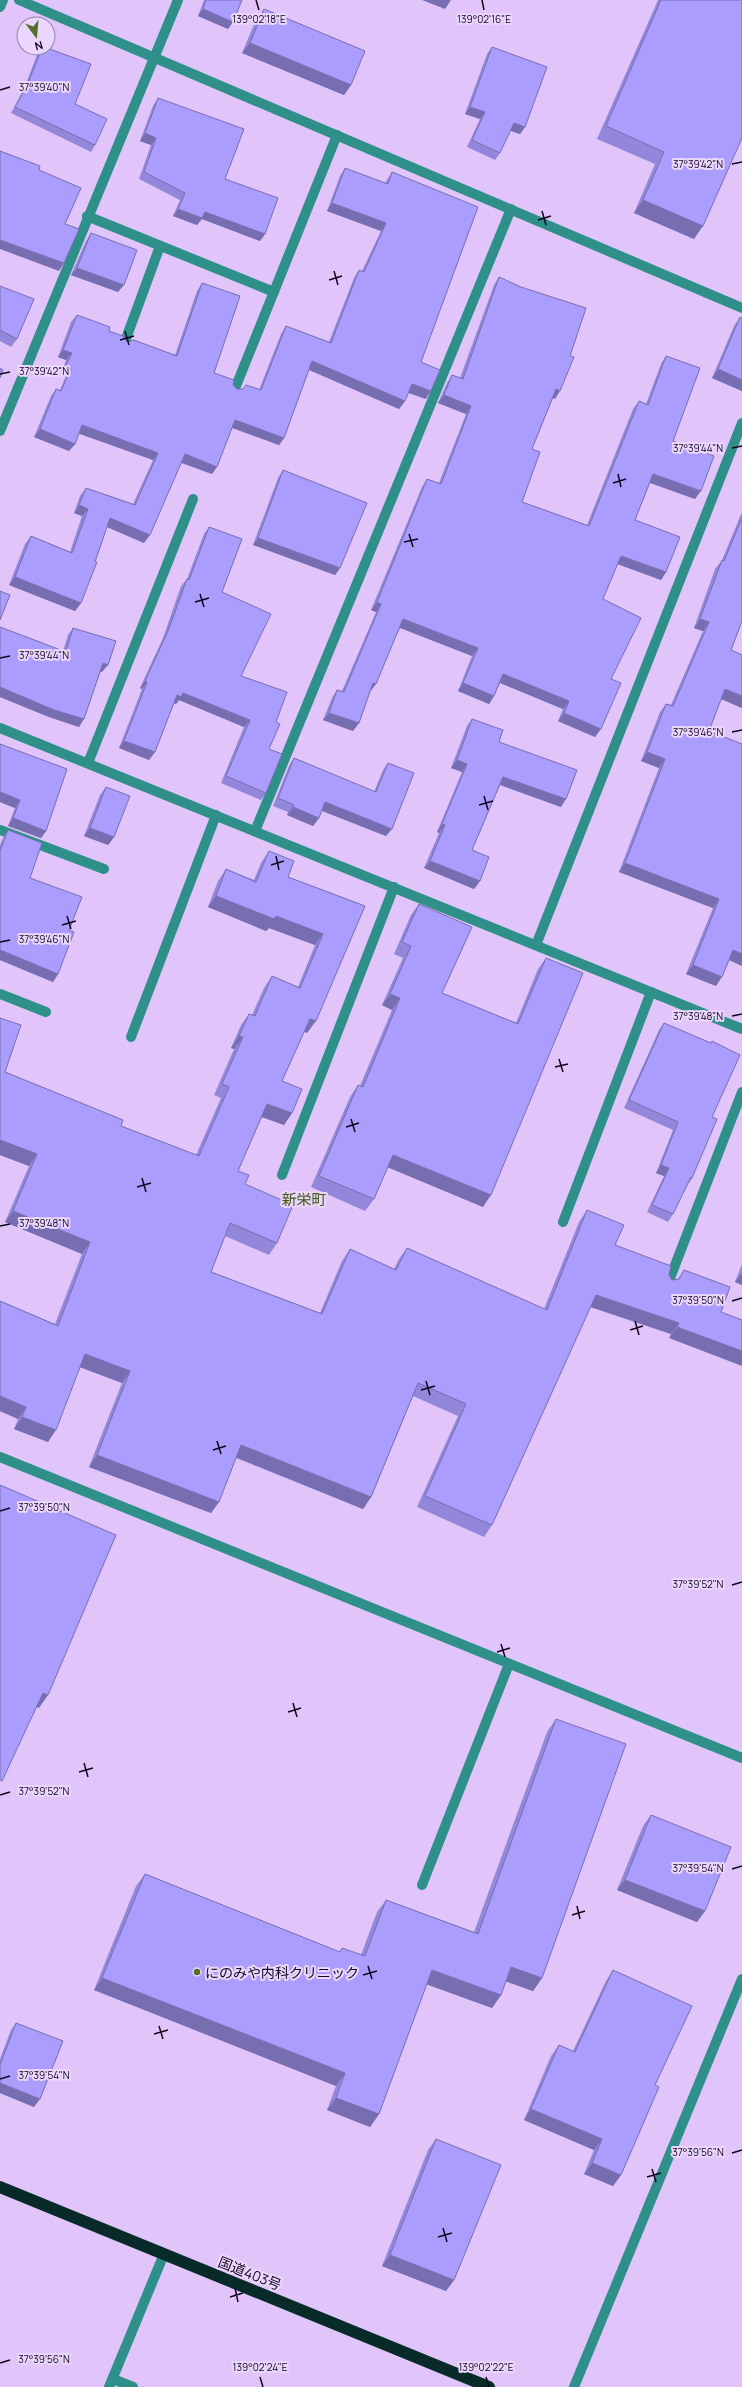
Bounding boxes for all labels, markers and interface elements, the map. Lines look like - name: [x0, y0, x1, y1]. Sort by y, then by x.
- text: 139°02'18"E: [232, 12, 286, 26]
- text: 139°02'16"E: [457, 12, 511, 26]
- north arrow: [16, 16, 56, 56]
- text: N: [33, 38, 45, 54]
- text: 37°39'40"N: [19, 80, 69, 94]
- text: 37°39'42"N: [673, 157, 723, 171]
- text: 37°39'42"N: [19, 364, 69, 378]
- text: 37°39'44"N: [673, 441, 723, 455]
- text: 37°39'44"N: [19, 648, 69, 662]
- text: 37°39'46"N: [673, 725, 723, 739]
- text: 37°39'46"N: [19, 932, 69, 946]
- text: 37°39'48"N: [673, 1009, 723, 1023]
- district label: 新栄町: [281, 1189, 327, 1210]
- text: 37°39'48"N: [19, 1216, 69, 1230]
- text: 37°39'50"N: [672, 1293, 724, 1307]
- text: 37°39'50"N: [18, 1500, 70, 1514]
- text: 37°39'52"N: [673, 1577, 724, 1591]
- text: 37°39'52"N: [19, 1784, 70, 1798]
- text: 37°39'54"N: [672, 1861, 724, 1875]
- place label: にのみや内科クリニック: [205, 1963, 359, 1982]
- marker: にのみや内科クリニック: [192, 1967, 202, 1977]
- text: 37°39'54"N: [18, 2068, 70, 2082]
- text: 37°39'56"N: [672, 2145, 724, 2159]
- street label: 国道403号: [216, 2252, 284, 2294]
- text: 37°39'56"N: [18, 2352, 70, 2366]
- text: 139°02'24"E: [233, 2360, 288, 2374]
- text: 139°02'22"E: [458, 2360, 514, 2374]

